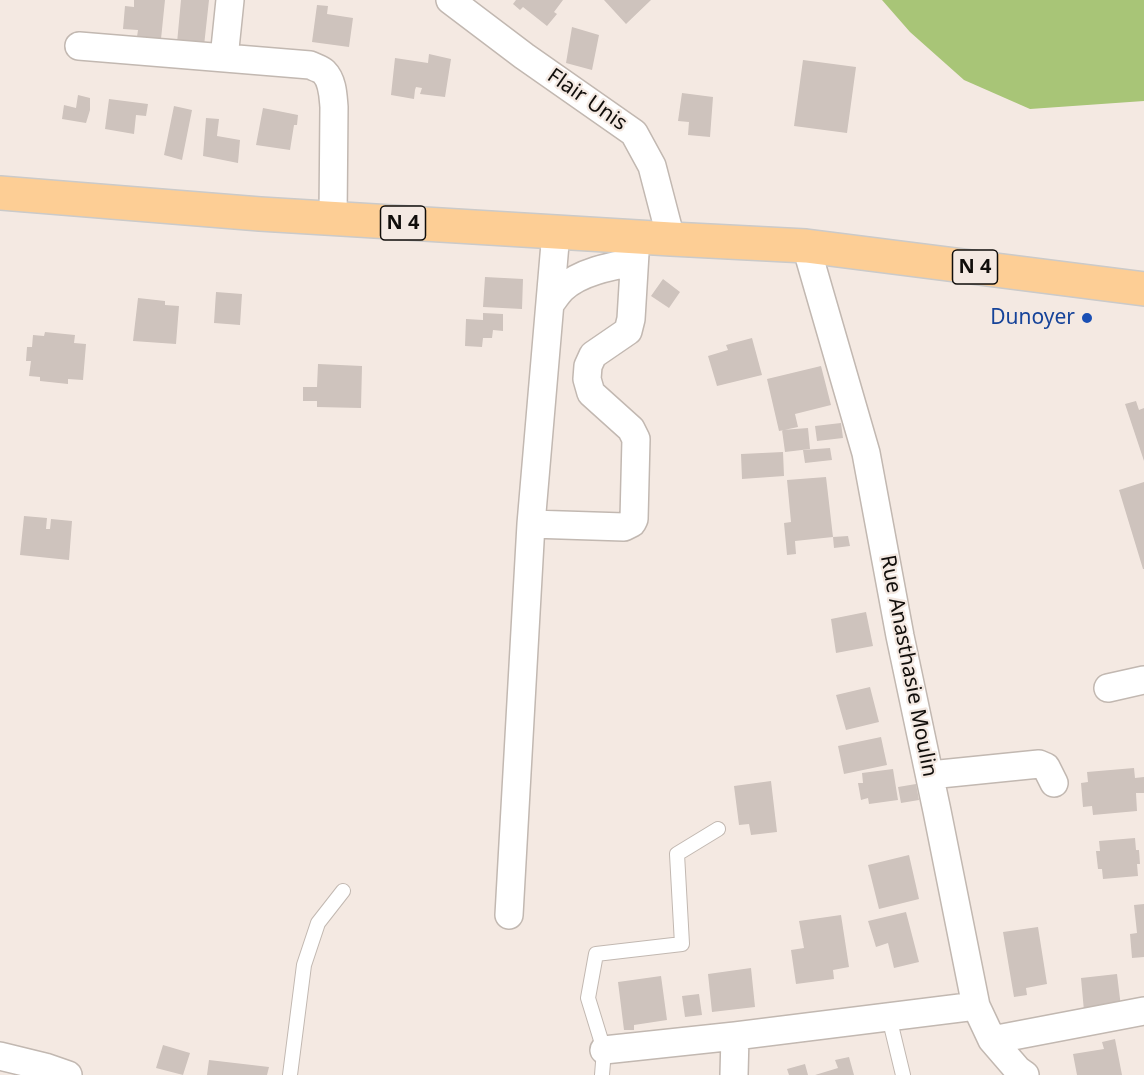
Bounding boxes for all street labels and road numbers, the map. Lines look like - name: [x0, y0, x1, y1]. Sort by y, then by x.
- street label: Flair Unis: [542, 63, 632, 137]
- road number: N 4: [380, 206, 426, 240]
- road number: N 4: [952, 250, 998, 284]
- street label: Rue Anasthasie Moulin: [874, 553, 942, 779]

